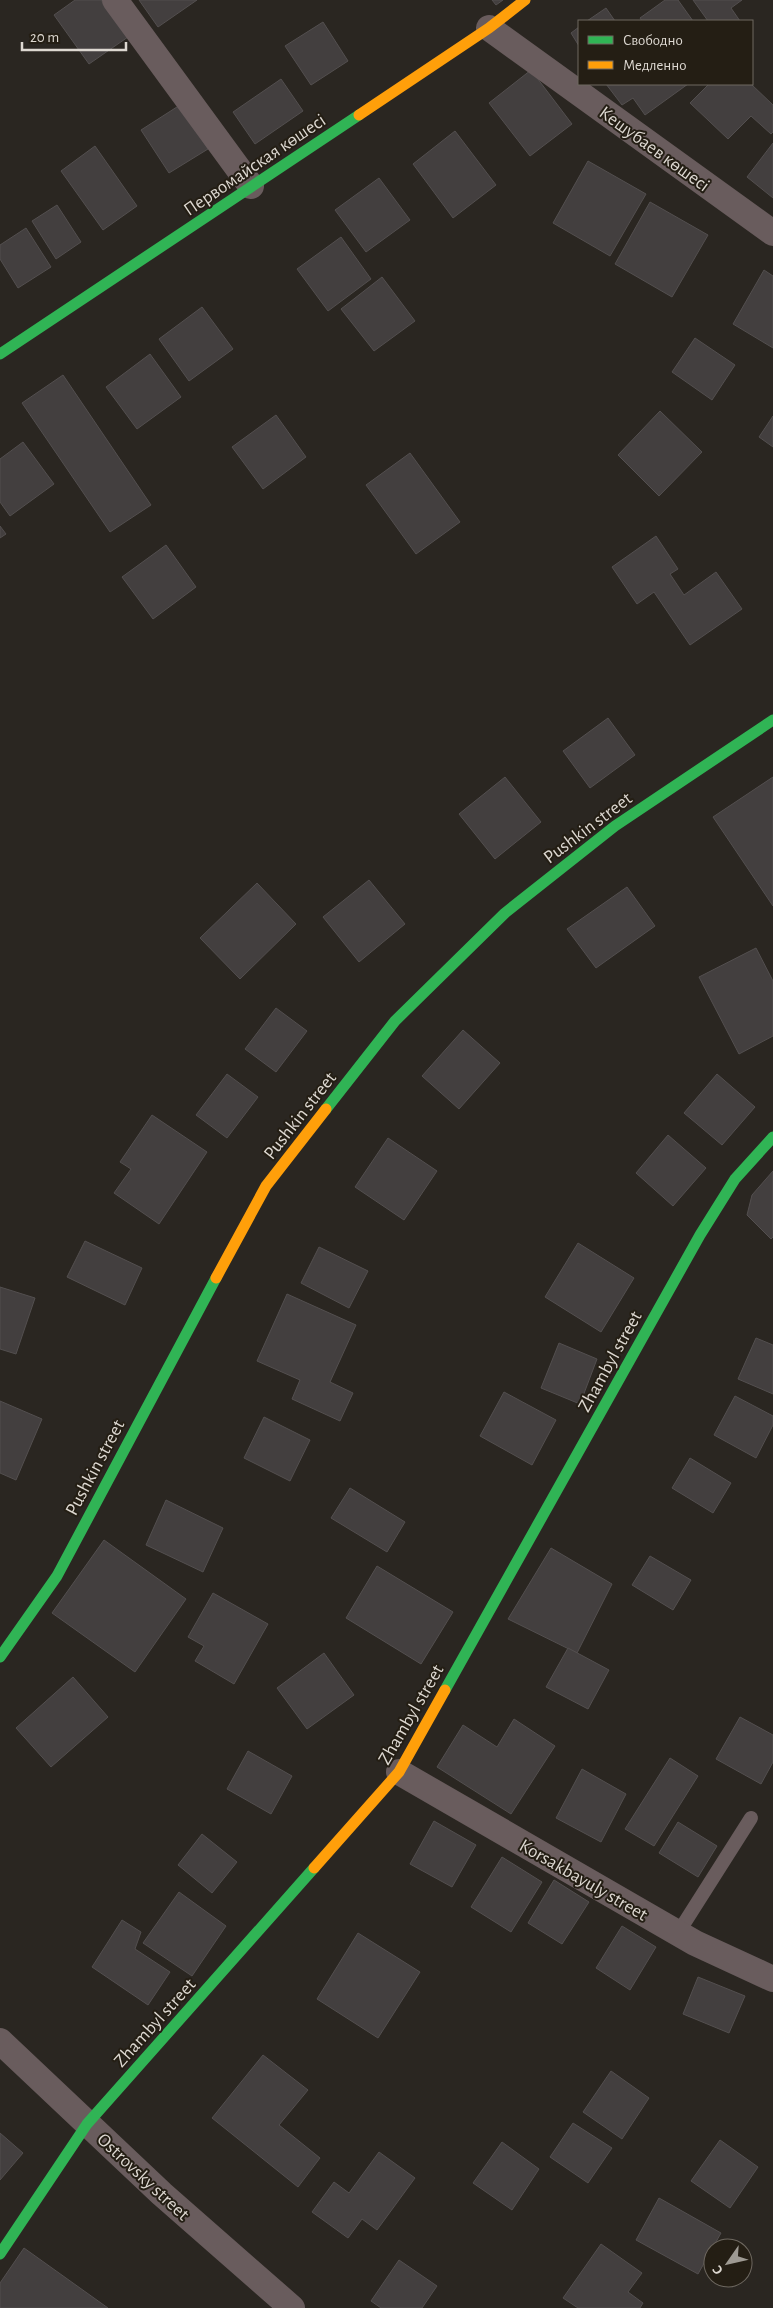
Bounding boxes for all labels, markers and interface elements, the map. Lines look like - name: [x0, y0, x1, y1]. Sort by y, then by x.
- scale bar: [22, 20, 126, 52]
- legend: [578, 20, 753, 85]
- text: 20 m: [30, 30, 59, 45]
- text: Свободно: [623, 33, 683, 48]
- text: Медленно: [623, 58, 687, 73]
- street label: Кешубаев көшесі: [595, 103, 713, 196]
- street label: Первомайская көшесі: [180, 111, 329, 220]
- street label: Pushkin street: [540, 789, 636, 867]
- street label: Pushkin street: [260, 1069, 340, 1163]
- street label: Zhambyl street: [575, 1308, 646, 1415]
- street label: Pushkin street: [62, 1417, 128, 1519]
- street label: Zhambyl street: [375, 1662, 448, 1768]
- street label: Korsakbayuly street: [516, 1836, 651, 1925]
- street label: Zhambyl street: [111, 1975, 200, 2071]
- street label: Ostrovsky street: [93, 2130, 193, 2224]
- north arrow: [703, 2238, 753, 2288]
- text: С: [710, 2262, 726, 2277]

